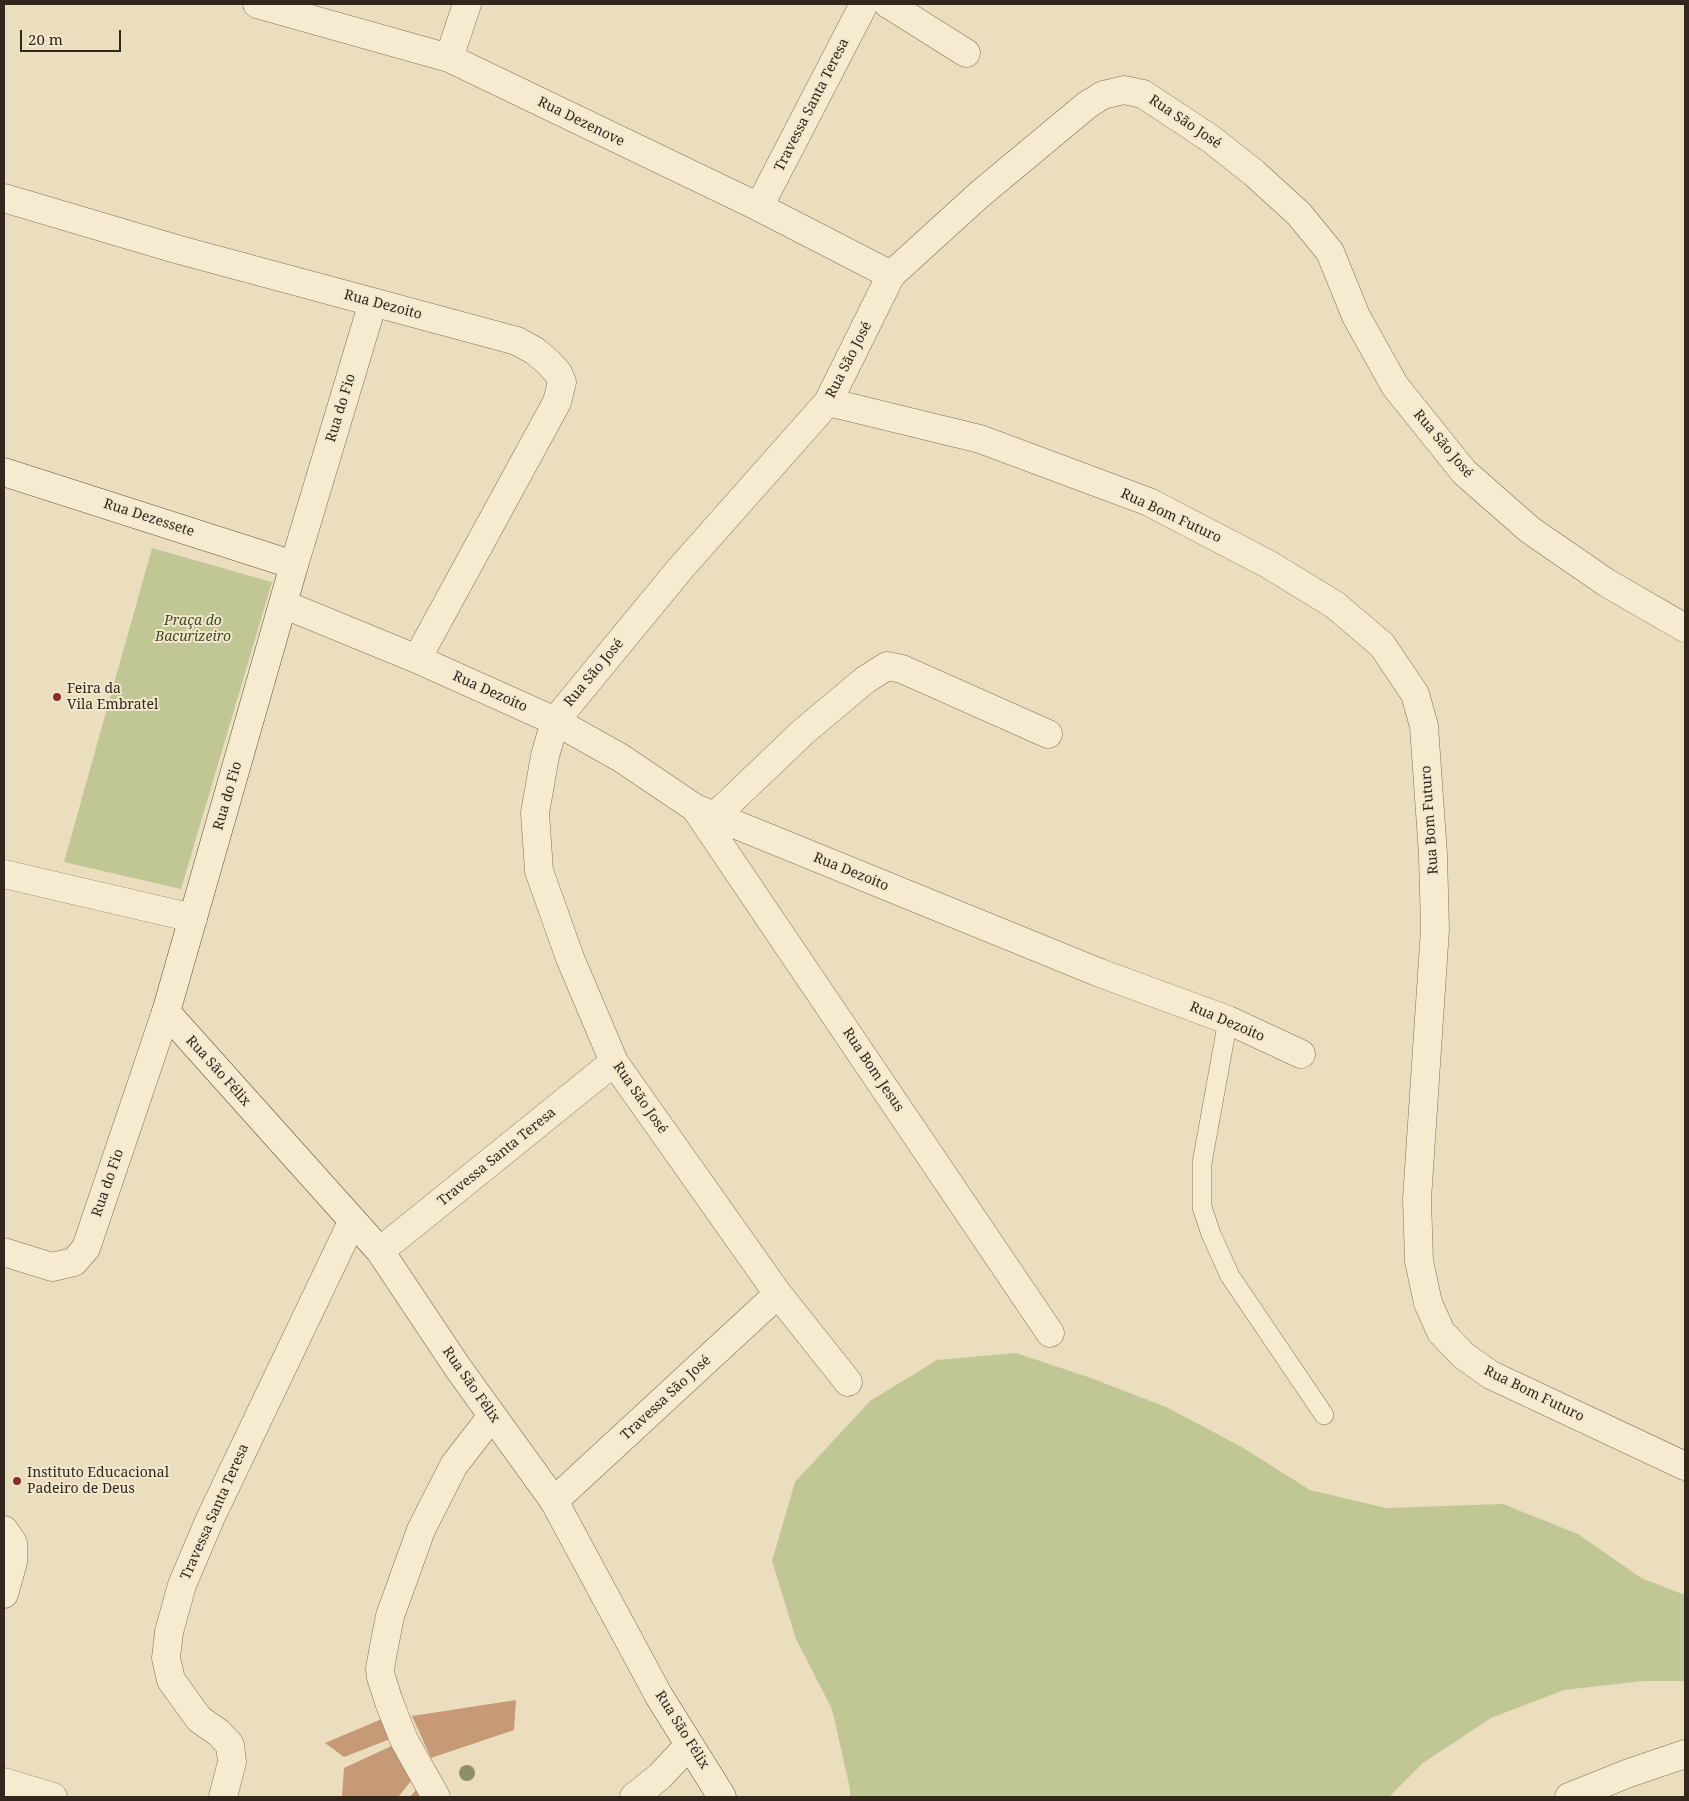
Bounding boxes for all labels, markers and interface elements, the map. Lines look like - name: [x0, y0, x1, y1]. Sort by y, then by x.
- scale bar: [22, 20, 124, 52]
- text: 20 m: [28, 29, 63, 49]
- street label: Travessa Santa Teresa: [771, 36, 853, 174]
- street label: Rua São José: [1146, 92, 1224, 152]
- street label: Rua Dezenove: [535, 94, 627, 150]
- street label: Rua Dezoito: [342, 287, 424, 323]
- street label: Rua São José: [823, 319, 875, 401]
- street label: Rua do Fio: [323, 372, 359, 444]
- street label: Rua São José: [1410, 407, 1476, 481]
- street label: Rua Bom Futuro: [1118, 485, 1224, 547]
- street label: Rua Dezessete: [101, 495, 197, 541]
- park label: Praça do Bacurizeiro: [155, 613, 231, 646]
- street label: Rua São José: [561, 636, 627, 710]
- street label: Rua Dezoito: [450, 668, 530, 716]
- place label: Feira da Vila Embratel: [67, 681, 158, 714]
- marker: Feira da Vila Embratel: [51, 691, 63, 703]
- street label: Rua do Fio: [210, 760, 246, 832]
- street label: Rua Bom Futuro: [1418, 765, 1442, 875]
- street label: Rua Dezoito: [811, 849, 891, 895]
- street label: Rua Dezoito: [1187, 999, 1267, 1045]
- street label: Rua Bom Jesus: [839, 1025, 907, 1115]
- street label: Rua São Félix: [182, 1032, 254, 1110]
- street label: Rua São José: [609, 1059, 671, 1137]
- street label: Travessa Santa Teresa: [435, 1104, 559, 1210]
- street label: Rua do Fio: [89, 1147, 127, 1219]
- street label: Rua São Félix: [439, 1344, 503, 1426]
- street label: Travessa São José: [618, 1352, 714, 1444]
- street label: Rua Bom Futuro: [1481, 1362, 1587, 1426]
- street label: Travessa Santa Teresa: [177, 1441, 253, 1583]
- place label: Instituto Educacional Padeiro de Deus: [27, 1465, 169, 1498]
- marker: Instituto Educacional Padeiro de Deus: [11, 1475, 23, 1487]
- street label: Rua São Félix: [651, 1688, 713, 1772]

